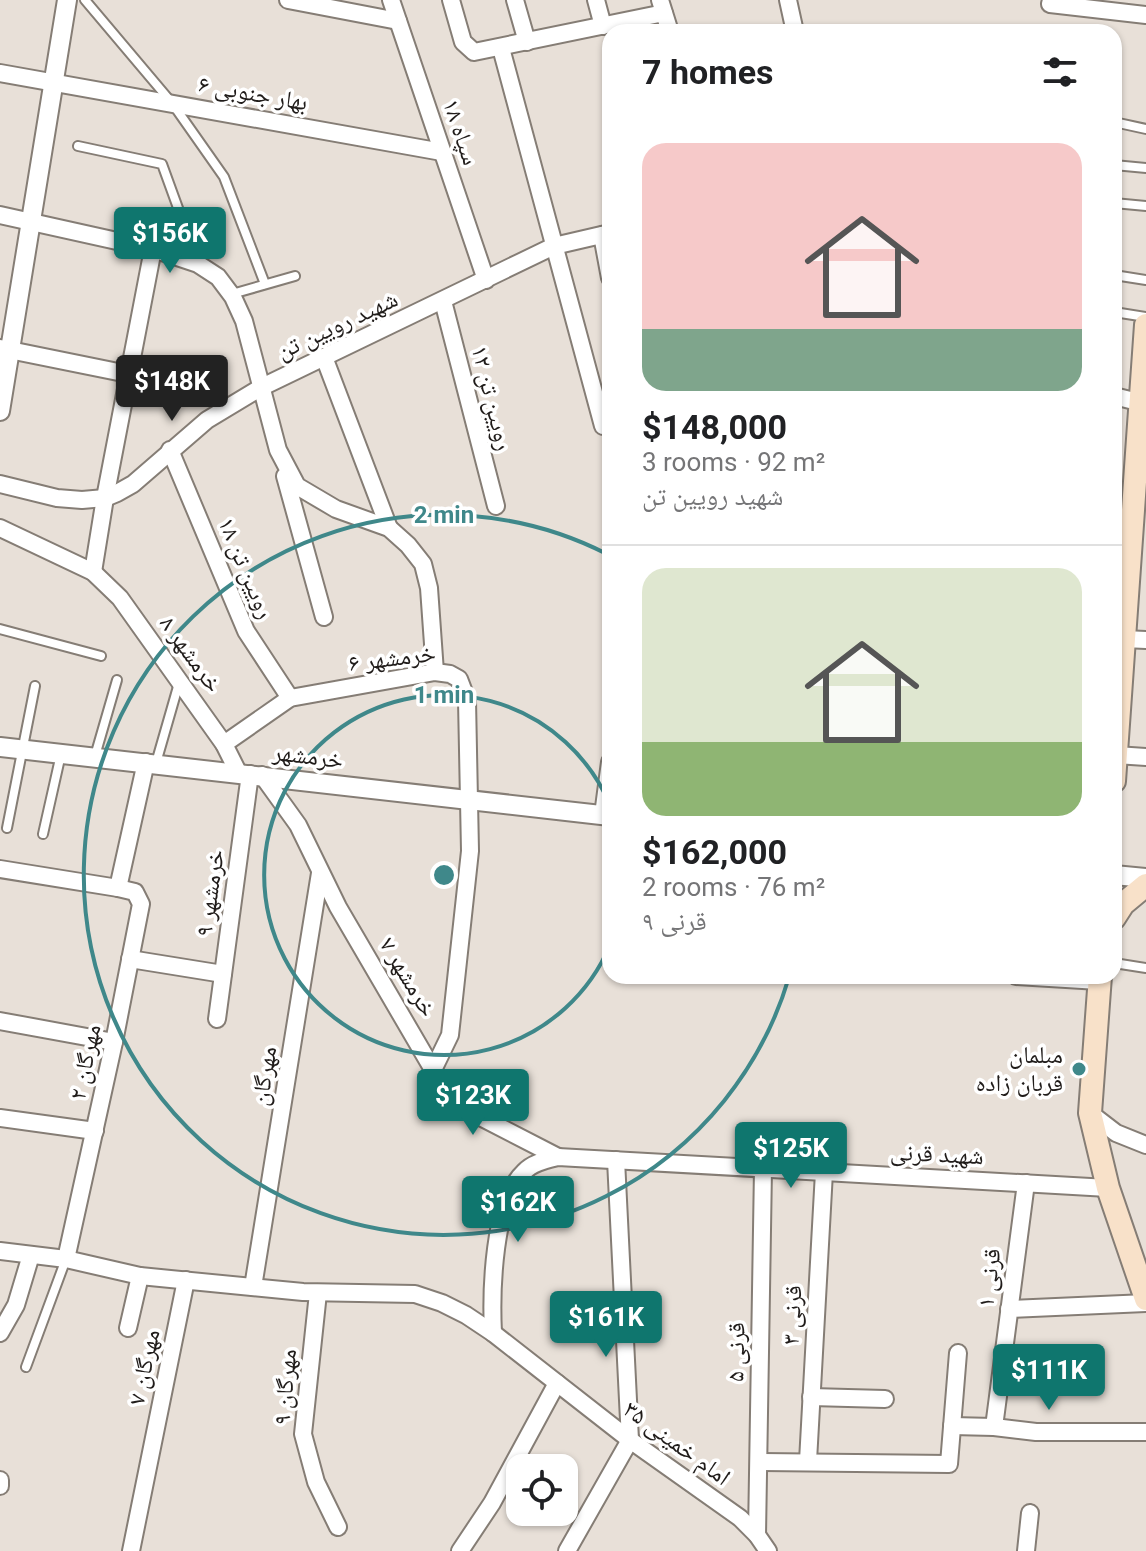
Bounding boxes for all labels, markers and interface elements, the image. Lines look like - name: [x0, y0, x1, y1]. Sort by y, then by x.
- icon: filters: [1038, 50, 1082, 94]
- text: 7 homes: [642, 52, 773, 92]
- street label: بهار جنوبی ۶: [196, 70, 310, 116]
- street label: سپاه ۱۸: [437, 95, 485, 169]
- icon: home: [790, 195, 934, 339]
- pin: $156K: [114, 207, 226, 275]
- text: $156K: [132, 218, 208, 248]
- street label: شهید رویین تن: [272, 285, 402, 365]
- street label: رویین تن ۱۲: [465, 343, 519, 453]
- pin: $148K: [116, 355, 228, 423]
- text: $148K: [134, 366, 210, 396]
- text: $148,000: [642, 407, 787, 447]
- text: 3 rooms · 92 m²: [642, 447, 825, 477]
- text: شهید رویین تن: [642, 481, 783, 511]
- text: 2 min: [414, 501, 474, 529]
- street label: رویین تن ۱۸: [212, 513, 280, 623]
- street label: خرمشهر ۸: [154, 610, 228, 698]
- icon: home: [790, 620, 934, 764]
- street label: خرمشهر ۶: [347, 639, 437, 677]
- text: 1 min: [414, 681, 474, 709]
- street label: خرمشهر: [270, 738, 345, 774]
- text: $162,000: [642, 832, 787, 872]
- street label: خرمشهر ۹: [190, 848, 230, 938]
- centre of rings: [430, 861, 458, 889]
- text: 2 rooms · 76 m²: [642, 872, 825, 902]
- text: قرنی ۹: [642, 906, 707, 936]
- street label: خرمشهر ۷: [373, 932, 443, 1022]
- street label: مهرگان ۲: [63, 1022, 107, 1102]
- place label: مبلمان قربان زاده: [976, 1041, 1063, 1097]
- street label: مهرگان: [245, 1044, 283, 1108]
- marker: مبلمان قربان زاده: [1070, 1060, 1088, 1078]
- pin: $123K: [417, 1069, 529, 1137]
- text: $123K: [435, 1080, 511, 1110]
- pin: $125K: [735, 1122, 847, 1190]
- text: $125K: [753, 1133, 829, 1163]
- street label: شهید قرنی: [889, 1138, 985, 1170]
- pin: $162K: [462, 1176, 574, 1244]
- text: $162K: [480, 1187, 556, 1217]
- street label: قرنی ۱: [971, 1247, 1007, 1309]
- street label: قرنی ۳: [776, 1285, 808, 1345]
- pin: $161K: [550, 1291, 662, 1359]
- text: $161K: [568, 1302, 644, 1332]
- street label: قرنی ۵: [721, 1322, 751, 1382]
- street label: مهرگان ۷: [122, 1327, 166, 1407]
- pin: $111K: [993, 1344, 1105, 1412]
- street label: مهرگان ۹: [268, 1348, 302, 1426]
- text: $111K: [1011, 1355, 1087, 1385]
- street label: امام خمینی ۳۵: [617, 1395, 736, 1493]
- map controls: [506, 1454, 578, 1526]
- button: locate: [506, 1454, 578, 1526]

